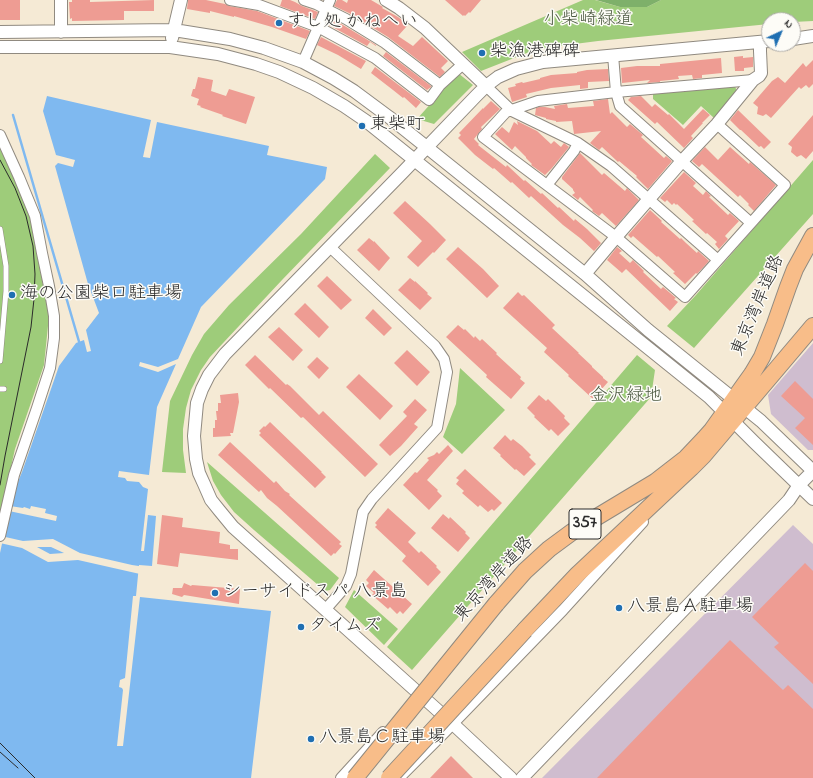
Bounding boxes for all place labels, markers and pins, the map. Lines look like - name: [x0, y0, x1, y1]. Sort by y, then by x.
- place label: すし処 かねへい: [287, 12, 417, 34]
- marker: すし処 かねへい: [274, 18, 284, 28]
- place label: 柴漁港碑碑: [490, 42, 580, 64]
- marker: 柴漁港碑碑: [477, 48, 487, 58]
- place label: 東柴町: [370, 115, 424, 137]
- marker: 東柴町: [357, 121, 367, 131]
- place label: 海の公園柴口駐車場: [20, 284, 182, 306]
- marker: 海の公園柴口駐車場: [7, 290, 17, 300]
- place label: シーサイドスパ 八景島: [223, 582, 407, 604]
- marker: シーサイドスパ 八景島: [210, 588, 220, 598]
- place label: 八景島Ａ駐車場: [627, 597, 753, 619]
- marker: 八景島Ａ駐車場: [614, 603, 624, 613]
- place label: タイムズ: [309, 616, 381, 638]
- marker: タイムズ: [296, 622, 306, 632]
- place label: 八景島Ｃ駐車場: [319, 728, 445, 750]
- marker: 八景島Ｃ駐車場: [306, 734, 316, 744]

